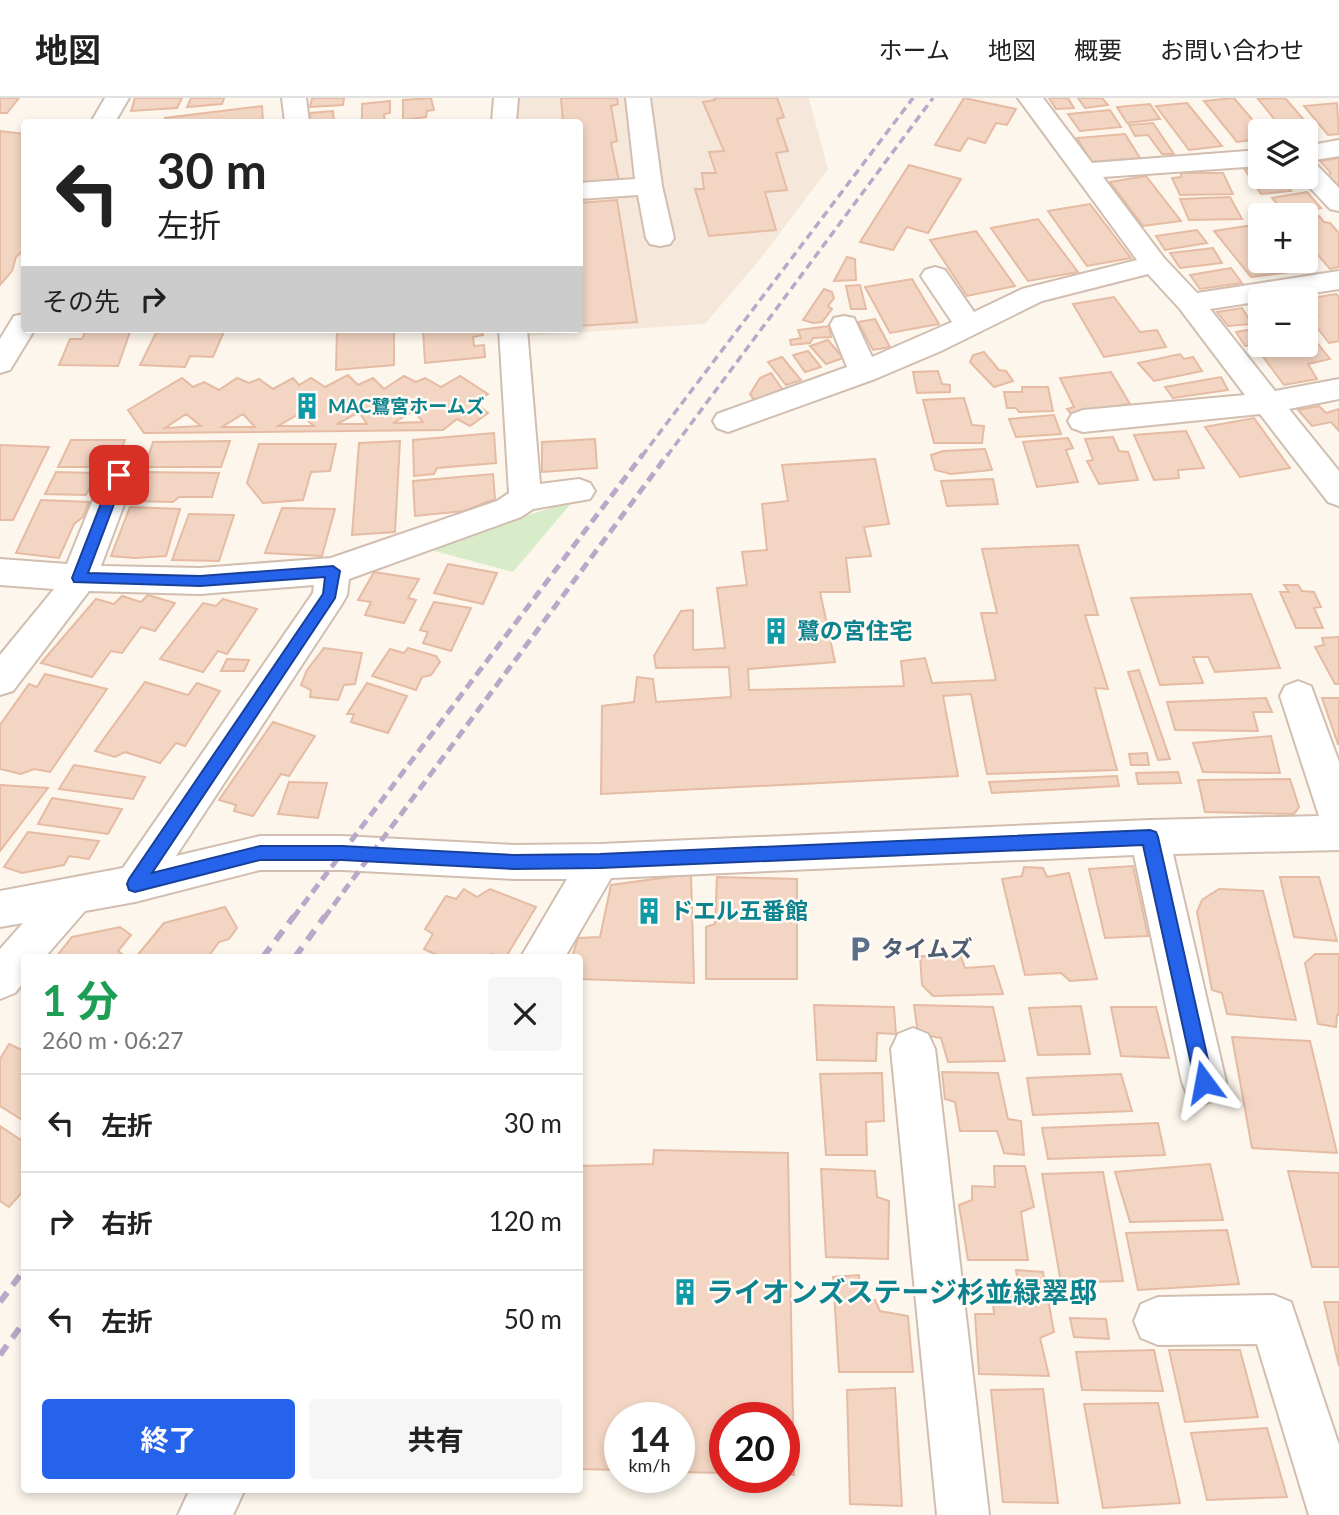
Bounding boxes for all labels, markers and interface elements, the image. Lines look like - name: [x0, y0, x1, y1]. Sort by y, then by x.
- text: 地図: [35, 29, 101, 69]
- text: ホーム: [879, 35, 950, 64]
- text: 地図: [988, 35, 1036, 64]
- text: 概要: [1074, 35, 1122, 64]
- text: お問い合わせ: [1160, 35, 1304, 64]
- map controls: [1248, 119, 1318, 357]
- button: layers: [1248, 119, 1318, 189]
- text: 30 m: [157, 141, 267, 199]
- icon: left: [42, 147, 133, 238]
- button: +: [1248, 203, 1318, 273]
- text: 左折: [157, 205, 221, 244]
- icon: right: [134, 280, 172, 318]
- text: その先: [42, 285, 120, 317]
- button: −: [1248, 287, 1318, 357]
- building icon: MAC鷺宮ホームズ: [292, 391, 322, 421]
- place label: MAC鷺宮ホームズ: [328, 394, 485, 417]
- pin: [89, 445, 149, 505]
- icon: arrive: [100, 456, 138, 494]
- building icon: 鷺の宮住宅: [761, 616, 791, 646]
- place label: 鷺の宮住宅: [797, 616, 912, 644]
- building icon: ドエル五番館: [634, 896, 664, 926]
- place label: ドエル五番館: [670, 896, 808, 924]
- parking icon: タイムズ: [845, 934, 875, 964]
- place label: タイムズ: [881, 934, 973, 962]
- text: 1 分: [42, 975, 119, 1025]
- button: close: [488, 977, 562, 1051]
- text: 260 m · 06:27: [42, 1026, 184, 1054]
- position arrow: [1167, 1045, 1241, 1119]
- icon: left: [42, 1104, 80, 1142]
- text: 30 m: [504, 1107, 562, 1139]
- text: 左折: [101, 1109, 153, 1141]
- icon: right: [42, 1202, 80, 1240]
- text: 120 m: [489, 1205, 562, 1237]
- text: 右折: [101, 1207, 153, 1239]
- place label: ライオンズステージ杉並緑翠邸: [706, 1274, 1097, 1308]
- building icon: ライオンズステージ杉並緑翠邸: [670, 1277, 700, 1307]
- icon: left: [42, 1300, 80, 1338]
- text: 50 m: [504, 1303, 562, 1335]
- text: 左折: [101, 1305, 153, 1337]
- button: 終了: [42, 1399, 295, 1479]
- button: 共有: [309, 1399, 562, 1479]
- speed limit sign: 20: [709, 1402, 800, 1493]
- text: 14: [629, 1417, 670, 1459]
- text: km/h: [628, 1454, 671, 1476]

